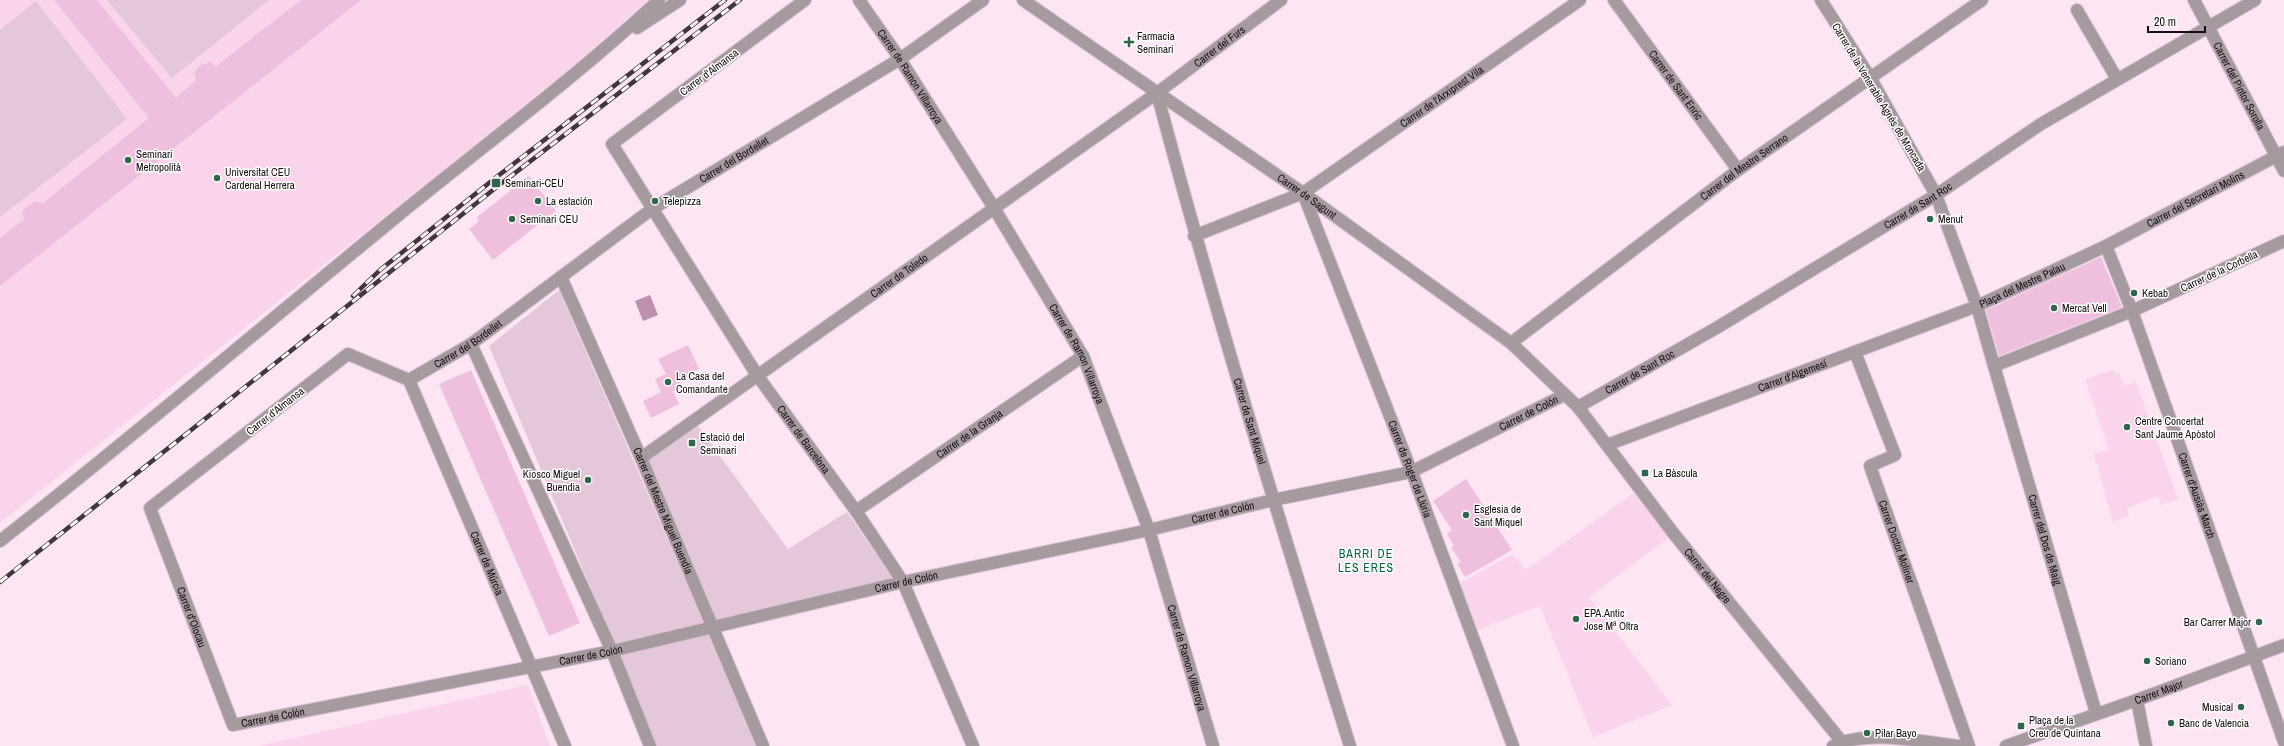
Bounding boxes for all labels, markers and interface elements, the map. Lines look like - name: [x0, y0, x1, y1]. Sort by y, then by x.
- scale bar: [2148, 8, 2205, 34]
- text: 20 m: [2154, 14, 2176, 30]
- street label: Carrer de la Venerable Agnés de Moncada: [1829, 20, 1929, 174]
- street label: Carrer del Furs: [1191, 22, 1248, 70]
- street label: Carrer de Ramon Villarroya: [874, 26, 946, 126]
- place label: Farmacia Seminari: [1137, 29, 1175, 56]
- marker: Farmacia Seminari: [1124, 37, 1134, 47]
- street label: Carrer del Pintor Sorolla: [2210, 39, 2268, 132]
- street label: Carrer d'Almansa: [677, 45, 741, 99]
- street label: Carrer de Sant Enric: [1646, 47, 1706, 123]
- street label: Carrer de l'Arxiprest Vila: [1397, 63, 1486, 130]
- street label: Carrer del Mestre Serrano: [1697, 130, 1791, 203]
- street label: Carrer del Bordellet: [697, 133, 771, 186]
- place label: Seminari Metropolità: [136, 147, 181, 174]
- marker: Seminari Metropolità: [123, 155, 133, 165]
- place label: Universitat CEU Cardenal Herrera: [225, 165, 295, 192]
- street label: Carrer del Secretari Molins: [2144, 167, 2247, 230]
- street label: Carrer de Sagunt: [1275, 170, 1340, 222]
- marker: Universitat CEU Cardenal Herrera: [212, 173, 222, 183]
- place label: Seminari-CEU: [505, 176, 564, 190]
- marker: Seminari-CEU: [490, 177, 502, 189]
- street label: Carrer de Sant Roc: [1881, 179, 1955, 232]
- place label: La estación: [546, 194, 593, 208]
- place label: Telepizza: [663, 194, 701, 208]
- marker: La estación: [533, 196, 543, 206]
- marker: Telepizza: [650, 196, 660, 206]
- place label: Seminari CEU: [520, 212, 578, 226]
- place label: Menut: [1938, 212, 1964, 226]
- marker: Seminari CEU: [507, 214, 517, 224]
- marker: Menut: [1925, 214, 1935, 224]
- street label: Carrer de la Corbella: [2178, 247, 2260, 295]
- street label: Carrer de Toledo: [868, 250, 930, 301]
- street label: Plaça del Mestre Palau: [1977, 259, 2067, 311]
- place label: Kebab: [2142, 286, 2168, 300]
- marker: Kebab: [2129, 288, 2139, 298]
- street label: Carrer de Ramon Villarroya: [1046, 301, 1107, 406]
- place label: Mercat Vell: [2062, 301, 2107, 315]
- marker: Mercat Vell: [2049, 303, 2059, 313]
- street label: Carrer del Bordellet: [431, 316, 505, 371]
- street label: Carrer de Sant Roc: [1602, 346, 1677, 397]
- street label: Carrer d'Algemesí: [1756, 356, 1829, 395]
- place label: La Casa del Comandante: [676, 369, 728, 396]
- street label: Carrer de Sant Miquel: [1230, 376, 1269, 466]
- marker: La Casa del Comandante: [663, 377, 673, 387]
- street label: Carrer d'Almansa: [243, 384, 307, 438]
- street label: Carrer de Colón: [1497, 392, 1560, 434]
- street label: Carrer de Barcelona: [774, 402, 833, 476]
- street label: Carrer de la Granja: [933, 406, 1005, 461]
- place label: Centre Concertat Sant Jaume Apòstol: [2135, 414, 2215, 441]
- street label: Carrer de Roger de Llúria: [1385, 418, 1435, 520]
- marker: Centre Concertat Sant Jaume Apòstol: [2122, 422, 2132, 432]
- place label: Estació del Seminari: [700, 430, 745, 457]
- marker: Estació del Seminari: [687, 438, 697, 448]
- street label: Carrer del Mestre Miguel Buendía: [630, 445, 696, 576]
- street label: Carrer d'Ausiàs March: [2175, 450, 2219, 540]
- place label: La Bàscula: [1653, 466, 1698, 480]
- place label: Kiosco Miguel Buendia: [523, 467, 580, 494]
- marker: La Bàscula: [1640, 468, 1650, 478]
- marker: Kiosco Miguel Buendia: [583, 475, 593, 485]
- street label: Carrer del Dos de Maig: [2025, 493, 2065, 587]
- street label: Carrer de Colón: [1190, 498, 1256, 527]
- street label: Carrer Doctor Moliner: [1876, 498, 1918, 585]
- place label: Esglesia de Sant Miquel: [1474, 502, 1522, 529]
- marker: Esglesia de Sant Miquel: [1461, 510, 1471, 520]
- street label: Carrer de Múrcia: [467, 529, 507, 597]
- street label: Carrer del Negre: [1681, 545, 1734, 606]
- district label: BARRI DE LES ERES: [1338, 546, 1394, 576]
- street label: Carrer de Colón: [873, 568, 939, 595]
- street label: Carrer d'Olocau: [174, 585, 210, 649]
- street label: Carrer de Ramon Villarroya: [1164, 603, 1209, 713]
- place label: EPA.Antic Jose Mª Oltra: [1584, 606, 1638, 633]
- marker: EPA.Antic Jose Mª Oltra: [1571, 614, 1581, 624]
- place label: Bar Carrer Major: [2184, 615, 2251, 629]
- marker: Bar Carrer Major: [2254, 617, 2264, 627]
- street label: Carrer de Colón: [558, 642, 624, 668]
- place label: Soriano: [2155, 654, 2187, 668]
- marker: Soriano: [2142, 656, 2152, 666]
- street label: Carrer Major: [2132, 676, 2185, 707]
- place label: Musical: [2202, 700, 2233, 714]
- marker: Musical: [2236, 702, 2246, 712]
- street label: Carrer de Colón: [240, 704, 306, 730]
- place label: Plaça de la Creu de Quintana: [2029, 713, 2101, 740]
- place label: Banc de Valencia: [2179, 716, 2249, 730]
- marker: Banc de Valencia: [2166, 718, 2176, 728]
- marker: Plaça de la Creu de Quintana: [2016, 721, 2026, 731]
- place label: Pilar Bayo: [1875, 726, 1917, 740]
- marker: Pilar Bayo: [1862, 728, 1872, 738]

